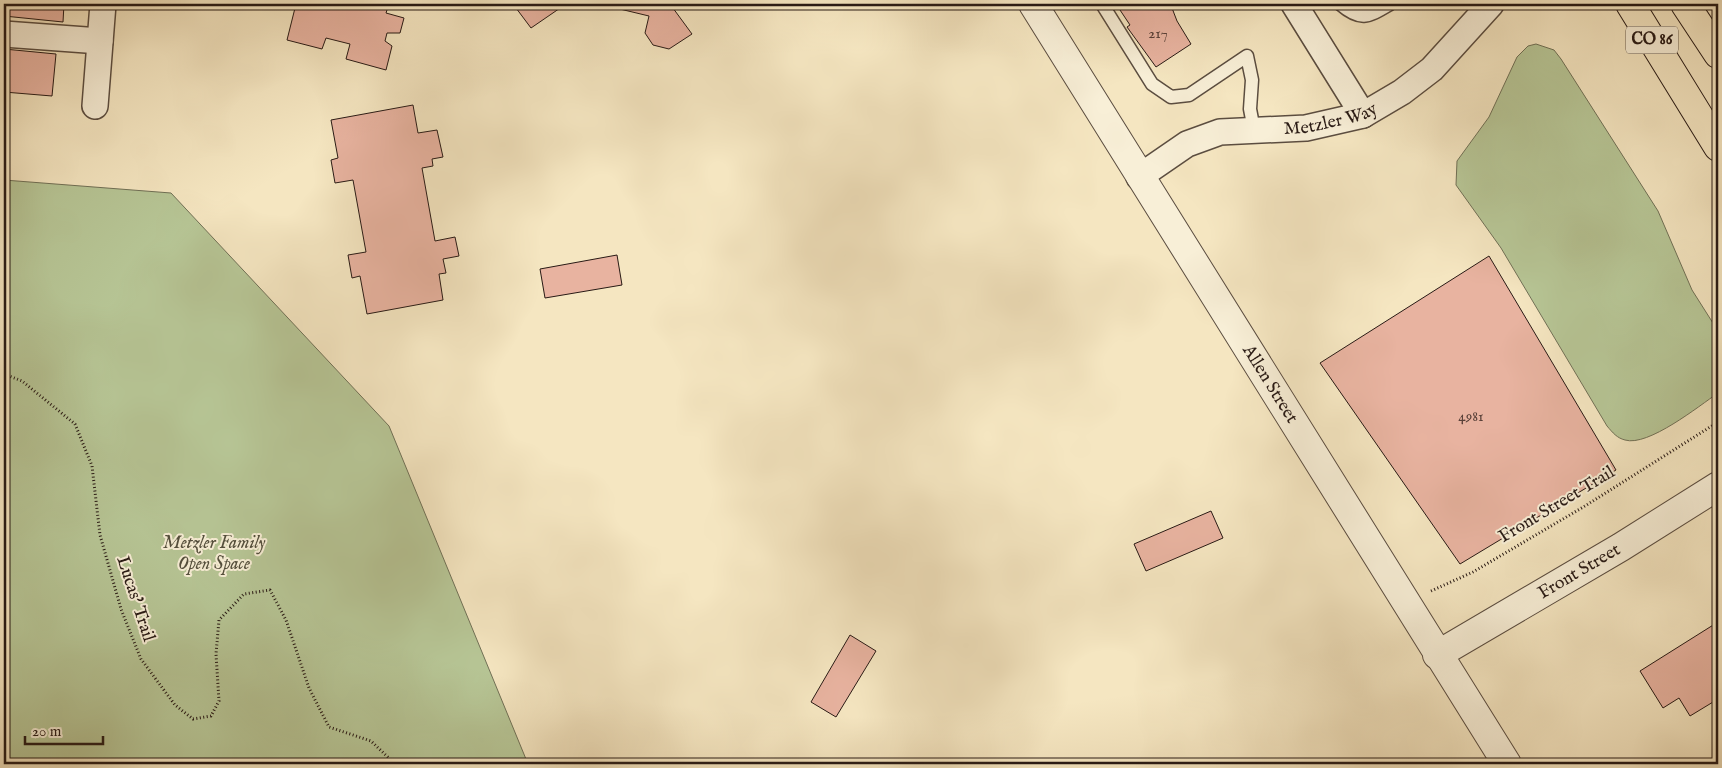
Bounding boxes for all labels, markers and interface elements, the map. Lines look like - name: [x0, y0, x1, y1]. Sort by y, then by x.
- house number: 217: [1148, 24, 1168, 43]
- road number: CO 86: [1626, 26, 1678, 54]
- street label: Metzler Way: [1283, 97, 1382, 141]
- street label: Allen Street: [1236, 340, 1303, 428]
- house number: 4981: [1458, 407, 1484, 426]
- street label: Front Street Trail: [1495, 461, 1619, 549]
- park label: Metzler Family Open Space: [163, 532, 266, 576]
- street label: Front Street: [1534, 538, 1625, 605]
- street label: Lucas' Trail: [110, 553, 160, 645]
- scale bar: [25, 713, 102, 745]
- text: 20 m: [32, 722, 62, 741]

